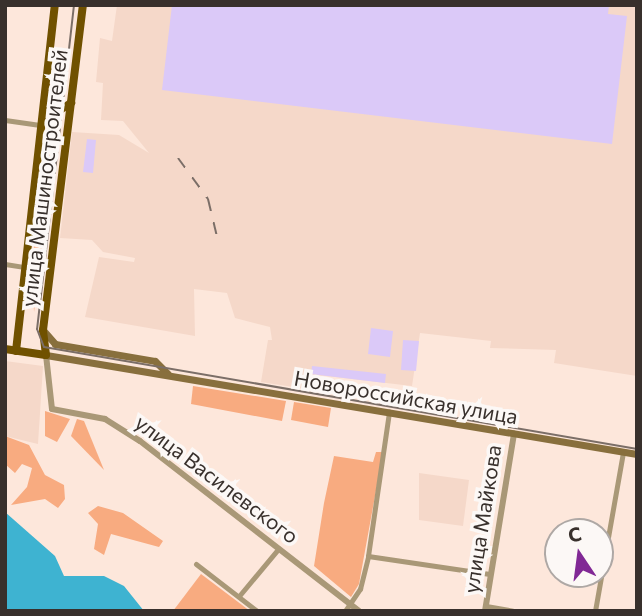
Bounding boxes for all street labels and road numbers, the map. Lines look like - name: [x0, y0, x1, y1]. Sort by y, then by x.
- street label: улица Машиностроителей: [16, 48, 72, 308]
- street label: Новороссийская улица: [292, 365, 520, 429]
- street label: улица Василевского: [130, 409, 304, 549]
- street label: улица Майкова: [458, 443, 506, 595]

